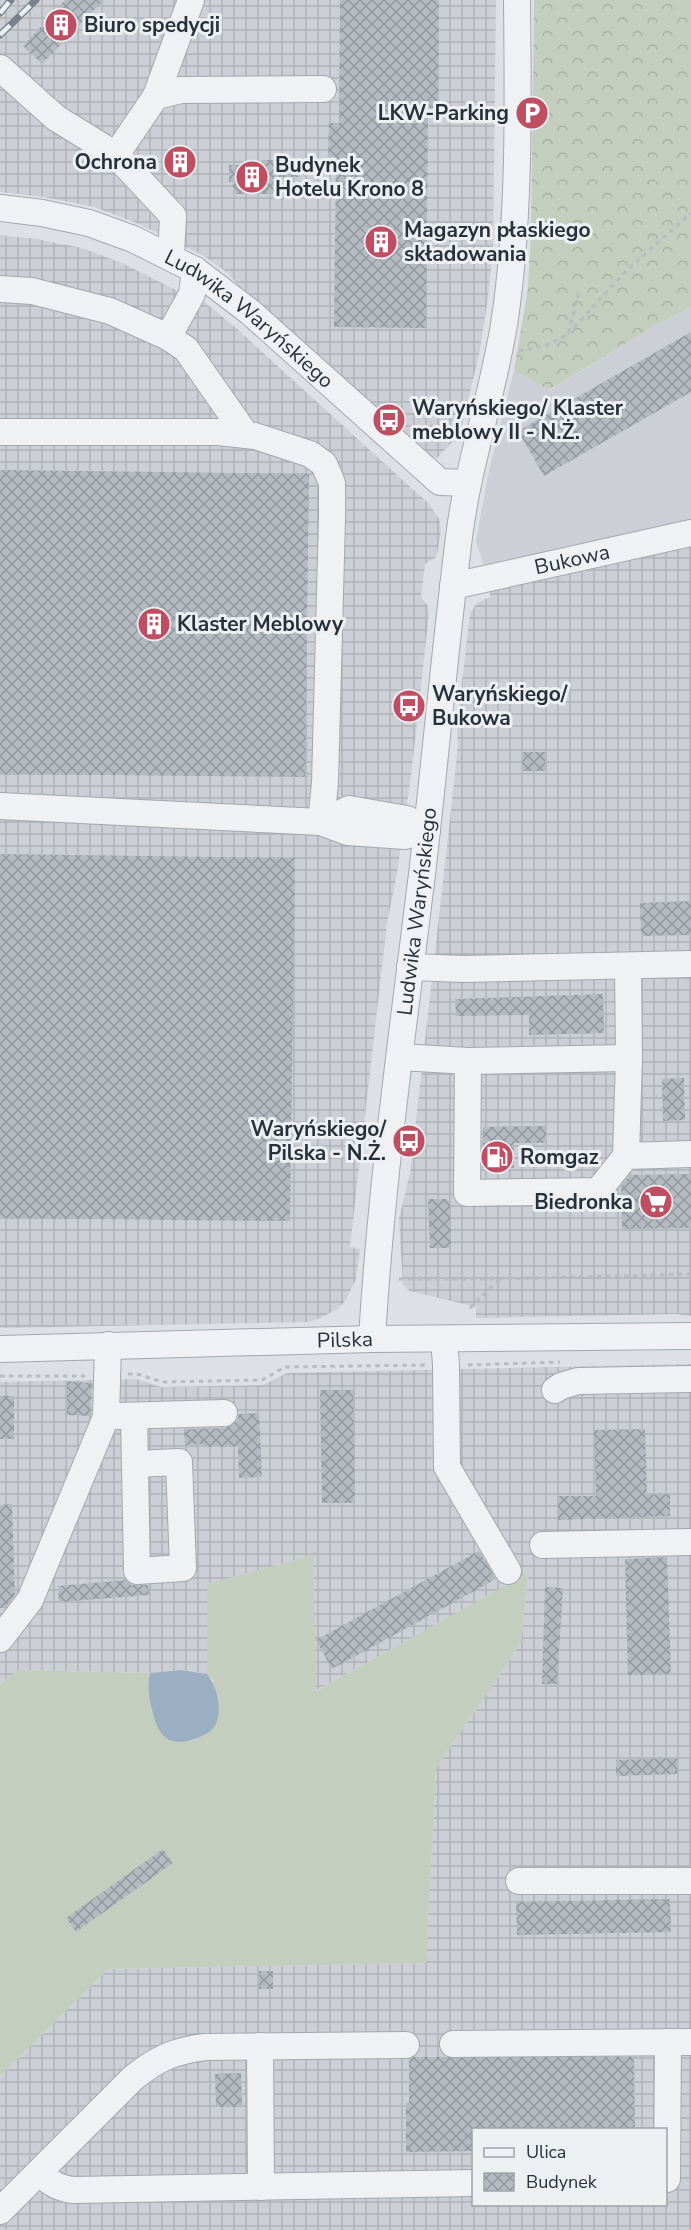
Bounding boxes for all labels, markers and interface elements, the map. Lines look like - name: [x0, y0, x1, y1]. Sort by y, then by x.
- building icon: Biuro spedycji: [43, 7, 79, 43]
- place label: Biuro spedycji: [84, 11, 220, 39]
- parking icon: LKW-Parking: [514, 95, 550, 131]
- place label: LKW-Parking: [378, 99, 509, 127]
- building icon: Ochrona: [162, 144, 198, 180]
- place label: Ochrona: [74, 148, 157, 176]
- place label: Budynek Hotelu Krono 8: [275, 151, 424, 203]
- building icon: Budynek Hotelu Krono 8: [234, 159, 270, 195]
- place label: Magazyn płaskiego składowania: [404, 216, 590, 268]
- building icon: Magazyn płaskiego składowania: [363, 224, 399, 260]
- street label: Ludwika Waryńskiego: [160, 243, 340, 394]
- place label: Waryńskiego/ Klaster meblowy II - N.Ż.: [412, 394, 624, 446]
- bus stop icon: Waryńskiego/ Klaster meblowy II - N.Ż.: [371, 402, 407, 438]
- street label: Bukowa: [532, 538, 612, 581]
- building icon: Klaster Meblowy: [136, 606, 172, 642]
- place label: Klaster Meblowy: [177, 610, 344, 638]
- place label: Waryńskiego/ Bukowa: [432, 680, 568, 732]
- bus stop icon: Waryńskiego/ Bukowa: [391, 688, 427, 724]
- street label: Ludwika Waryńskiego: [390, 806, 443, 1017]
- place label: Waryńskiego/ Pilska - N.Ż.: [251, 1115, 386, 1167]
- bus stop icon: Waryńskiego/ Pilska - N.Ż.: [391, 1123, 427, 1159]
- fuel station icon: Romgaz: [479, 1139, 515, 1175]
- place label: Romgaz: [520, 1143, 599, 1171]
- supermarket icon: Biedronka: [638, 1184, 674, 1220]
- place label: Biedronka: [534, 1188, 633, 1216]
- street label: Pilska: [317, 1325, 373, 1354]
- legend: [472, 2128, 667, 2206]
- text: Ulica: [526, 2140, 566, 2164]
- text: Budynek: [526, 2170, 598, 2194]

